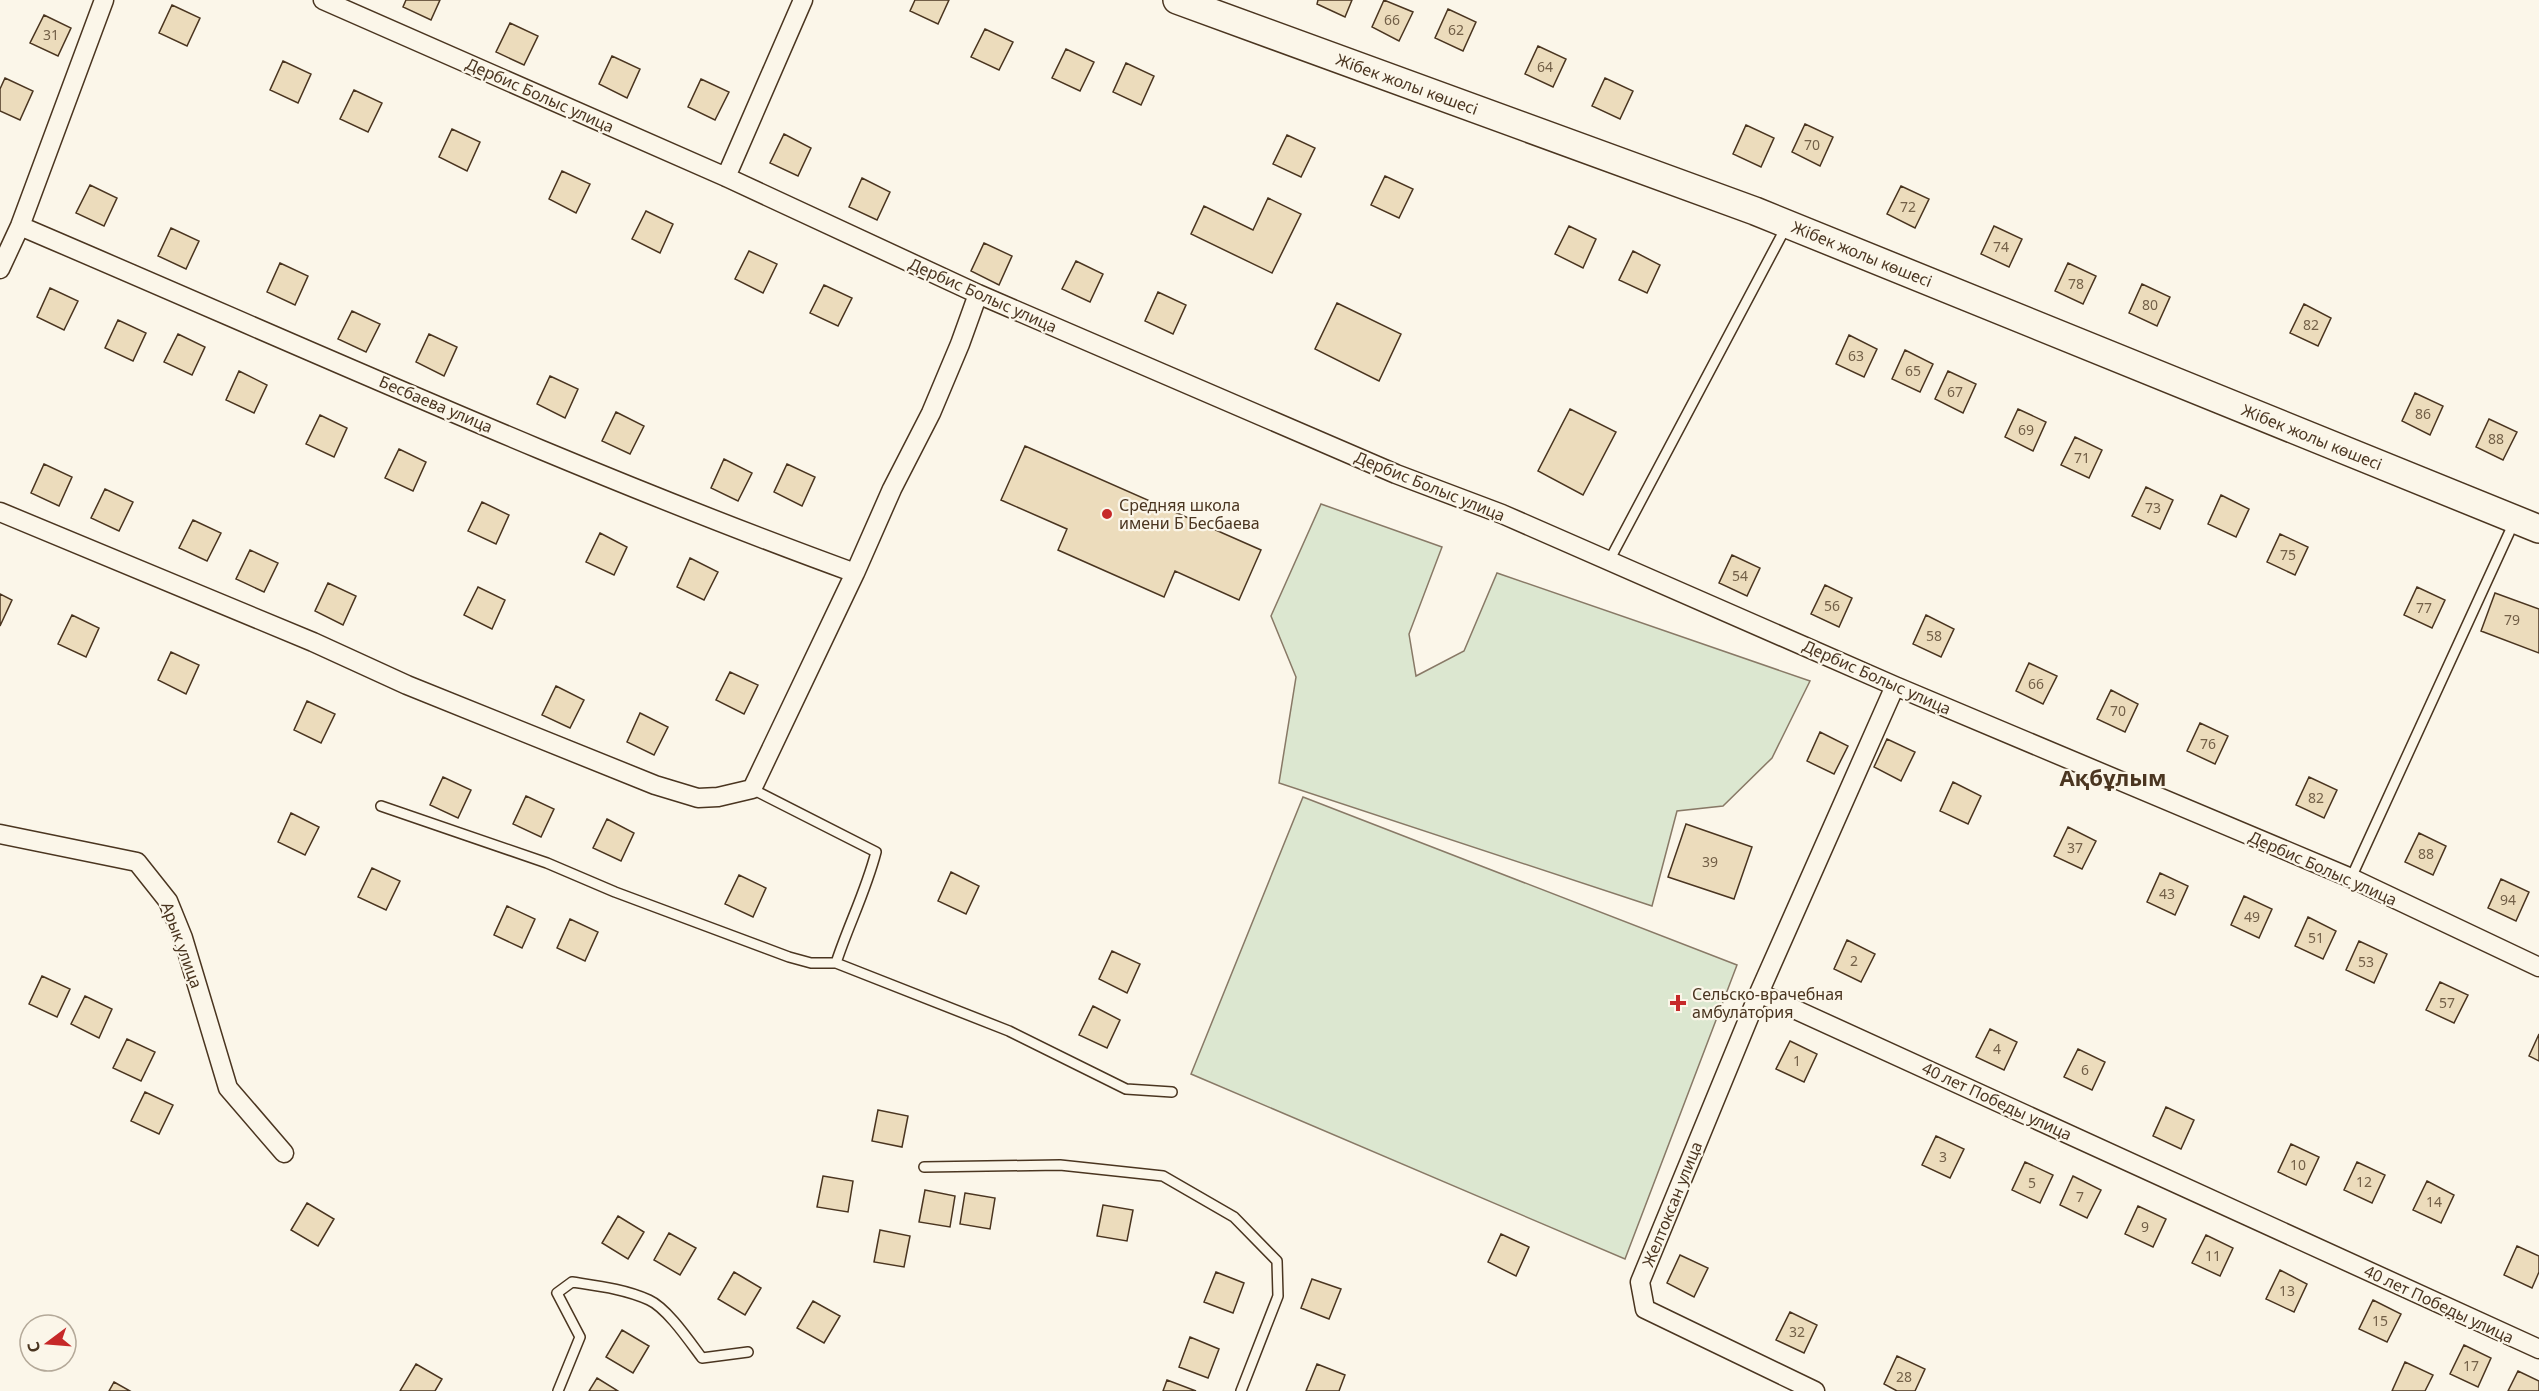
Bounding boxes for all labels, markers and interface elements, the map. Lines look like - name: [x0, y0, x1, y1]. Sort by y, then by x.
- house number: 66: [1384, 10, 1400, 29]
- house number: 62: [1448, 20, 1464, 39]
- house number: 31: [43, 25, 59, 44]
- street label: Жібек жолы көшесі: [1333, 48, 1481, 120]
- street label: Дербис Болыс улица: [462, 52, 618, 138]
- house number: 64: [1537, 57, 1553, 76]
- house number: 70: [1804, 135, 1820, 154]
- house number: 72: [1900, 197, 1916, 216]
- street label: Жібек жолы көшесі: [1788, 216, 1936, 292]
- house number: 74: [1993, 237, 2009, 256]
- street label: Дербис Болыс улица: [905, 252, 1061, 338]
- house number: 78: [2068, 274, 2084, 293]
- house number: 80: [2142, 295, 2158, 314]
- house number: 82: [2303, 315, 2319, 334]
- house number: 63: [1848, 346, 1864, 365]
- house number: 65: [1905, 361, 1921, 380]
- street label: Бесбаева улица: [376, 370, 496, 438]
- house number: 67: [1947, 382, 1963, 401]
- street label: Жібек жолы көшесі: [2238, 399, 2386, 475]
- house number: 86: [2415, 404, 2431, 423]
- house number: 69: [2018, 420, 2034, 439]
- house number: 88: [2488, 429, 2504, 448]
- street label: Дербис Болыс улица: [1352, 446, 1508, 526]
- house number: 71: [2074, 448, 2090, 467]
- place label: Средняя школа имени Б Бесбаева: [1119, 494, 1260, 534]
- house number: 73: [2145, 498, 2161, 517]
- marker: Средняя школа имени Б Бесбаева: [1100, 507, 1114, 521]
- house number: 75: [2280, 545, 2296, 564]
- house number: 54: [1732, 566, 1748, 585]
- house number: 56: [1824, 596, 1840, 615]
- house number: 77: [2416, 598, 2432, 617]
- house number: 79: [2504, 610, 2520, 629]
- house number: 58: [1926, 626, 1942, 645]
- street label: Дербис Болыс улица: [1799, 634, 1955, 720]
- house number: 66: [2028, 674, 2044, 693]
- house number: 70: [2110, 701, 2126, 720]
- house number: 76: [2200, 734, 2216, 753]
- district label: Ақбұлым: [2060, 762, 2166, 792]
- house number: 82: [2308, 788, 2324, 807]
- street label: Дербис Болыс улица: [2245, 825, 2401, 911]
- house number: 37: [2067, 838, 2083, 857]
- house number: 88: [2418, 844, 2434, 863]
- house number: 39: [1702, 852, 1718, 871]
- house number: 43: [2159, 884, 2175, 903]
- house number: 94: [2500, 890, 2516, 909]
- street label: Арык улица: [156, 899, 208, 991]
- house number: 49: [2244, 907, 2260, 926]
- house number: 51: [2308, 928, 2324, 947]
- house number: 2: [1850, 951, 1858, 970]
- house number: 53: [2358, 952, 2374, 971]
- place label: Сельско-врачебная амбулатория: [1692, 983, 1843, 1023]
- house number: 57: [2439, 993, 2455, 1012]
- marker: Сельско-врачебная амбулатория: [1669, 994, 1687, 1012]
- house number: 4: [1993, 1039, 2001, 1058]
- house number: 1: [1793, 1051, 1801, 1070]
- street label: 40 лет Победы улица: [1919, 1057, 2075, 1145]
- house number: 6: [2081, 1060, 2089, 1079]
- street label: Желтоксан улица: [1637, 1138, 1707, 1270]
- house number: 3: [1939, 1147, 1947, 1166]
- house number: 10: [2290, 1155, 2306, 1174]
- house number: 12: [2356, 1172, 2372, 1191]
- house number: 5: [2028, 1173, 2036, 1192]
- house number: 7: [2076, 1187, 2084, 1206]
- house number: 14: [2426, 1192, 2442, 1211]
- house number: 9: [2141, 1217, 2149, 1236]
- house number: 11: [2205, 1246, 2221, 1265]
- street label: 40 лет Победы улица: [2361, 1260, 2517, 1348]
- house number: 13: [2279, 1281, 2295, 1300]
- house number: 15: [2372, 1311, 2388, 1330]
- north arrow: [18, 1313, 78, 1373]
- house number: 32: [1789, 1322, 1805, 1341]
- text: С: [22, 1339, 46, 1355]
- house number: 17: [2463, 1356, 2479, 1375]
- house number: 28: [1896, 1367, 1912, 1386]

